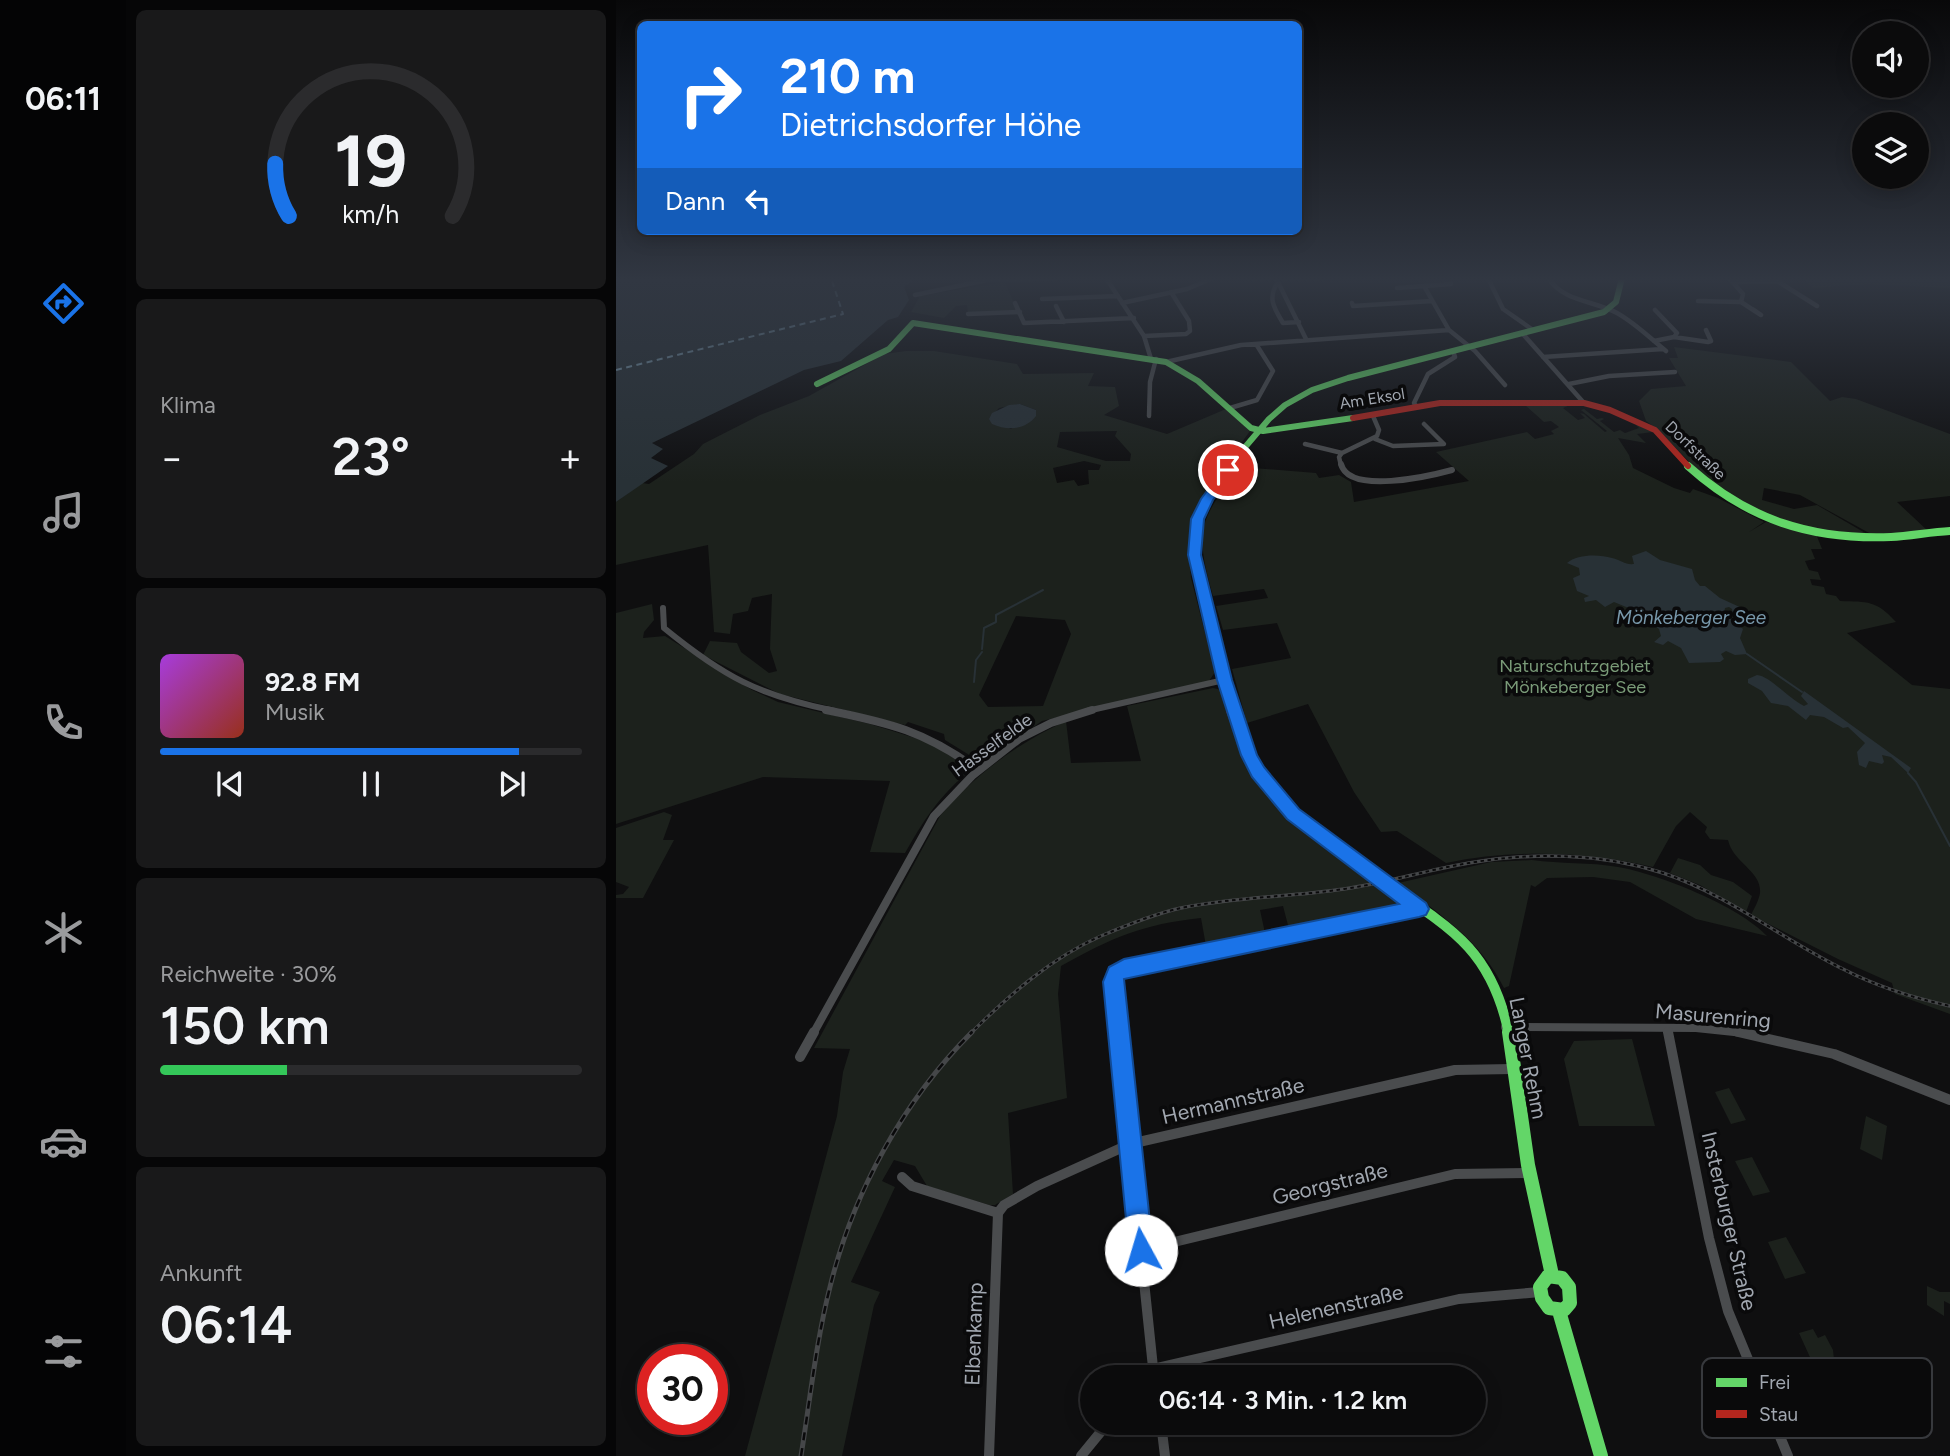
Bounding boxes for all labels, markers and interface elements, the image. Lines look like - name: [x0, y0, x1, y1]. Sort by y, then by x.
- map controls: [1852, 21, 1929, 189]
- button: sound: [1852, 21, 1929, 98]
- text: 210 m: [780, 46, 915, 105]
- icon: right: [665, 49, 756, 140]
- text: 06:11: [25, 80, 101, 118]
- text: Dietrichsdorfer Höhe: [780, 106, 1081, 144]
- button: layers: [1852, 112, 1929, 189]
- text: 19: [335, 117, 407, 204]
- icon: left: [739, 182, 777, 220]
- text: Dann: [665, 185, 725, 217]
- text: km/h: [342, 198, 400, 228]
- icon: directions: [39, 279, 88, 328]
- street label: Am Eksol: [1338, 384, 1406, 413]
- text: Klima: [160, 391, 216, 419]
- street label: Dorfstraße: [1662, 417, 1730, 484]
- text: 23°: [332, 426, 410, 488]
- text: −: [160, 435, 184, 481]
- text: +: [558, 435, 582, 481]
- pin: [1198, 440, 1258, 500]
- icon: arrive: [1209, 451, 1247, 489]
- icon: music: [39, 488, 88, 537]
- water label: Mönkeberger See: [1616, 606, 1767, 629]
- park label: Naturschutzgebiet Mönkeberger See: [1499, 655, 1651, 698]
- text: 92.8 FM: [265, 666, 360, 698]
- icon: phone: [39, 698, 88, 747]
- text: Musik: [265, 698, 325, 726]
- street label: Hasselfelde: [948, 708, 1037, 782]
- icon: previous: [211, 765, 249, 803]
- icon: pause: [352, 765, 390, 803]
- icon: next: [493, 765, 531, 803]
- icon: climate: [39, 908, 88, 957]
- text: Reichweite · 30%: [160, 960, 337, 988]
- text: 150 km: [160, 995, 330, 1057]
- street label: Langer Rehm: [1504, 995, 1553, 1121]
- street label: Masurenring: [1654, 998, 1772, 1033]
- street label: Hermannstraße: [1159, 1072, 1306, 1129]
- icon: car: [39, 1117, 88, 1166]
- street label: Insterburger Straße: [1697, 1129, 1762, 1313]
- street label: Georgstraße: [1270, 1157, 1390, 1210]
- position arrow: [1104, 1213, 1178, 1287]
- text: Ankunft: [160, 1259, 242, 1287]
- street label: Helenenstraße: [1266, 1279, 1405, 1334]
- street label: Elbenkamp: [959, 1282, 988, 1386]
- text: 06:14: [160, 1294, 293, 1356]
- icon: filters: [39, 1327, 88, 1376]
- speed limit sign: 30: [637, 1344, 728, 1435]
- legend: [1702, 1358, 1932, 1438]
- text: Frei: [1759, 1371, 1790, 1394]
- text: 06:14 · 3 Min. · 1.2 km: [1159, 1384, 1407, 1416]
- text: Stau: [1759, 1403, 1798, 1426]

